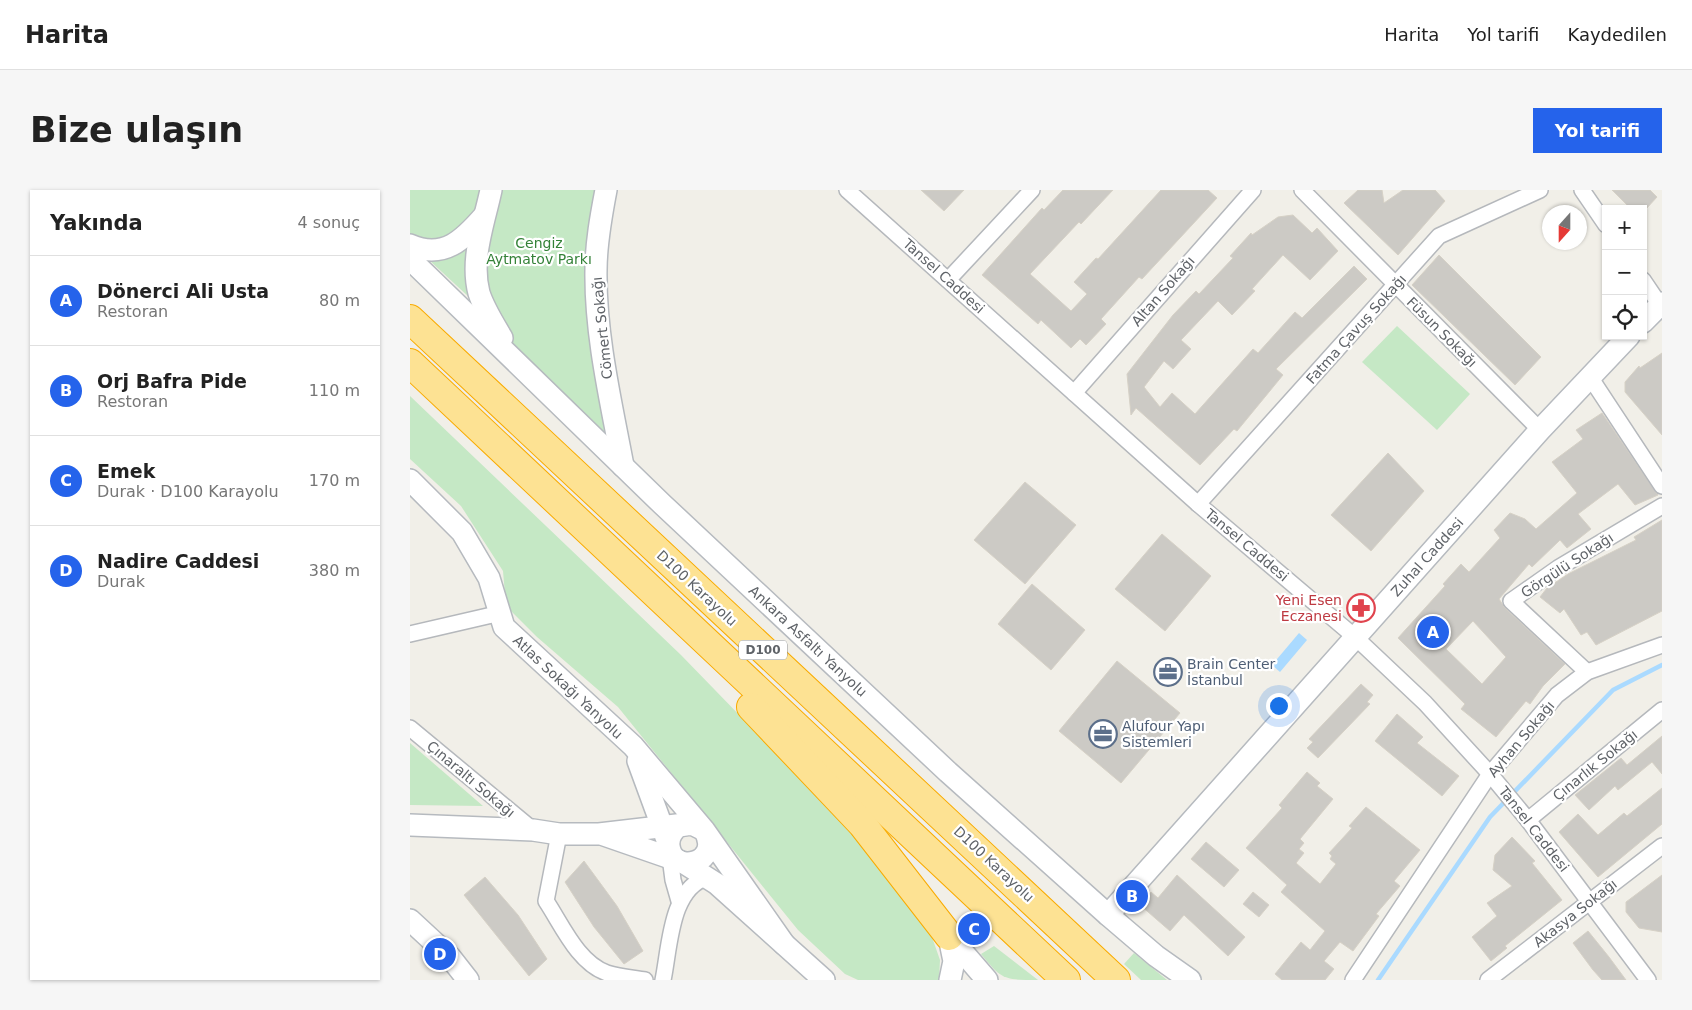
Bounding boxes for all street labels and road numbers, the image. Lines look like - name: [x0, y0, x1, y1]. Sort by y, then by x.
- street label: Tansel Caddesi: [899, 235, 988, 317]
- street label: Altan Sokağı: [1128, 253, 1198, 329]
- street label: Fatma Çavuş Sokağı: [1303, 271, 1409, 387]
- street label: Cömert Sokağı: [589, 276, 615, 380]
- street label: Füsun Sokağı: [1404, 294, 1480, 370]
- street label: Tansel Caddesi: [1201, 505, 1292, 585]
- street label: Zuhal Caddesi: [1388, 514, 1466, 600]
- street label: Görgülü Sokağı: [1518, 529, 1616, 601]
- street label: D100 Karayolu: [654, 547, 740, 629]
- street label: Ankara Asfaltı Yanyolu: [746, 582, 870, 700]
- street label: Atlas Sokağı Yanyolu: [510, 632, 626, 742]
- road number: D100: [739, 640, 787, 660]
- street label: Ayhan Sokağı: [1485, 698, 1557, 780]
- street label: Çınarlık Sokağı: [1550, 726, 1640, 804]
- street label: Çınaraltı Sokağı: [424, 738, 518, 820]
- street label: Tansel Caddesi: [1495, 782, 1572, 875]
- street label: D100 Karayolu: [951, 823, 1037, 905]
- street label: Akasya Sokağı: [1530, 876, 1620, 950]

